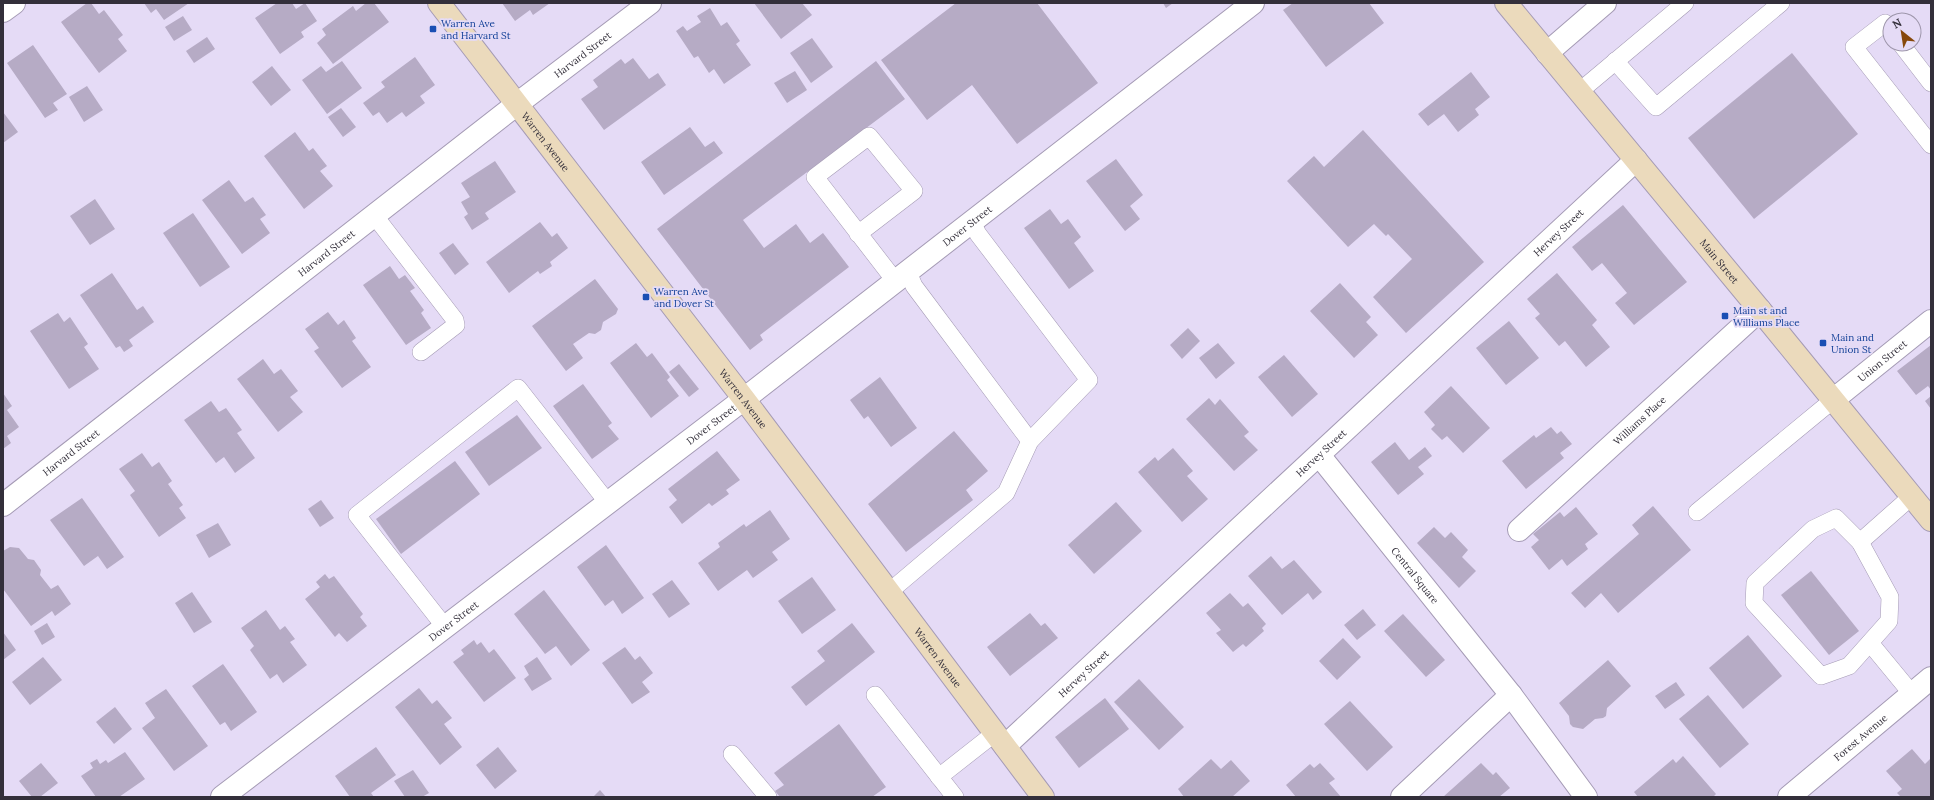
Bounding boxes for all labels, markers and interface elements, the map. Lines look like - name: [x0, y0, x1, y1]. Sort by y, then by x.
- north arrow: [1882, 12, 1922, 52]
- text: N: [1890, 15, 1905, 32]
- place label: Warren Ave and Harvard St: [441, 17, 511, 42]
- marker: Warren Ave and Harvard St: [428, 24, 438, 34]
- street label: Harvard Street: [551, 28, 614, 80]
- street label: Warren Avenue: [519, 109, 573, 174]
- street label: Dover Street: [940, 202, 994, 249]
- street label: Hervey Street: [1530, 206, 1586, 259]
- street label: Harvard Street: [295, 226, 357, 279]
- street label: Main Street: [1697, 236, 1742, 286]
- place label: Warren Ave and Dover St: [654, 285, 714, 310]
- marker: Warren Ave and Dover St: [641, 292, 651, 302]
- place label: Main st and Williams Place: [1733, 304, 1800, 329]
- marker: Main st and Williams Place: [1720, 311, 1730, 321]
- place label: Main and Union St: [1831, 331, 1874, 356]
- street label: Union Street: [1855, 337, 1909, 384]
- marker: Main and Union St: [1818, 338, 1828, 348]
- street label: Warren Avenue: [717, 366, 770, 431]
- street label: Williams Place: [1610, 392, 1669, 447]
- street label: Dover Street: [684, 401, 739, 447]
- street label: Harvard Street: [40, 426, 102, 478]
- street label: Hervey Street: [1293, 426, 1349, 479]
- street label: Central Square: [1388, 544, 1442, 607]
- street label: Dover Street: [426, 597, 481, 644]
- street label: Warren Avenue: [911, 625, 965, 690]
- street label: Hervey Street: [1055, 647, 1111, 700]
- street label: Forest Avenue: [1831, 711, 1890, 763]

